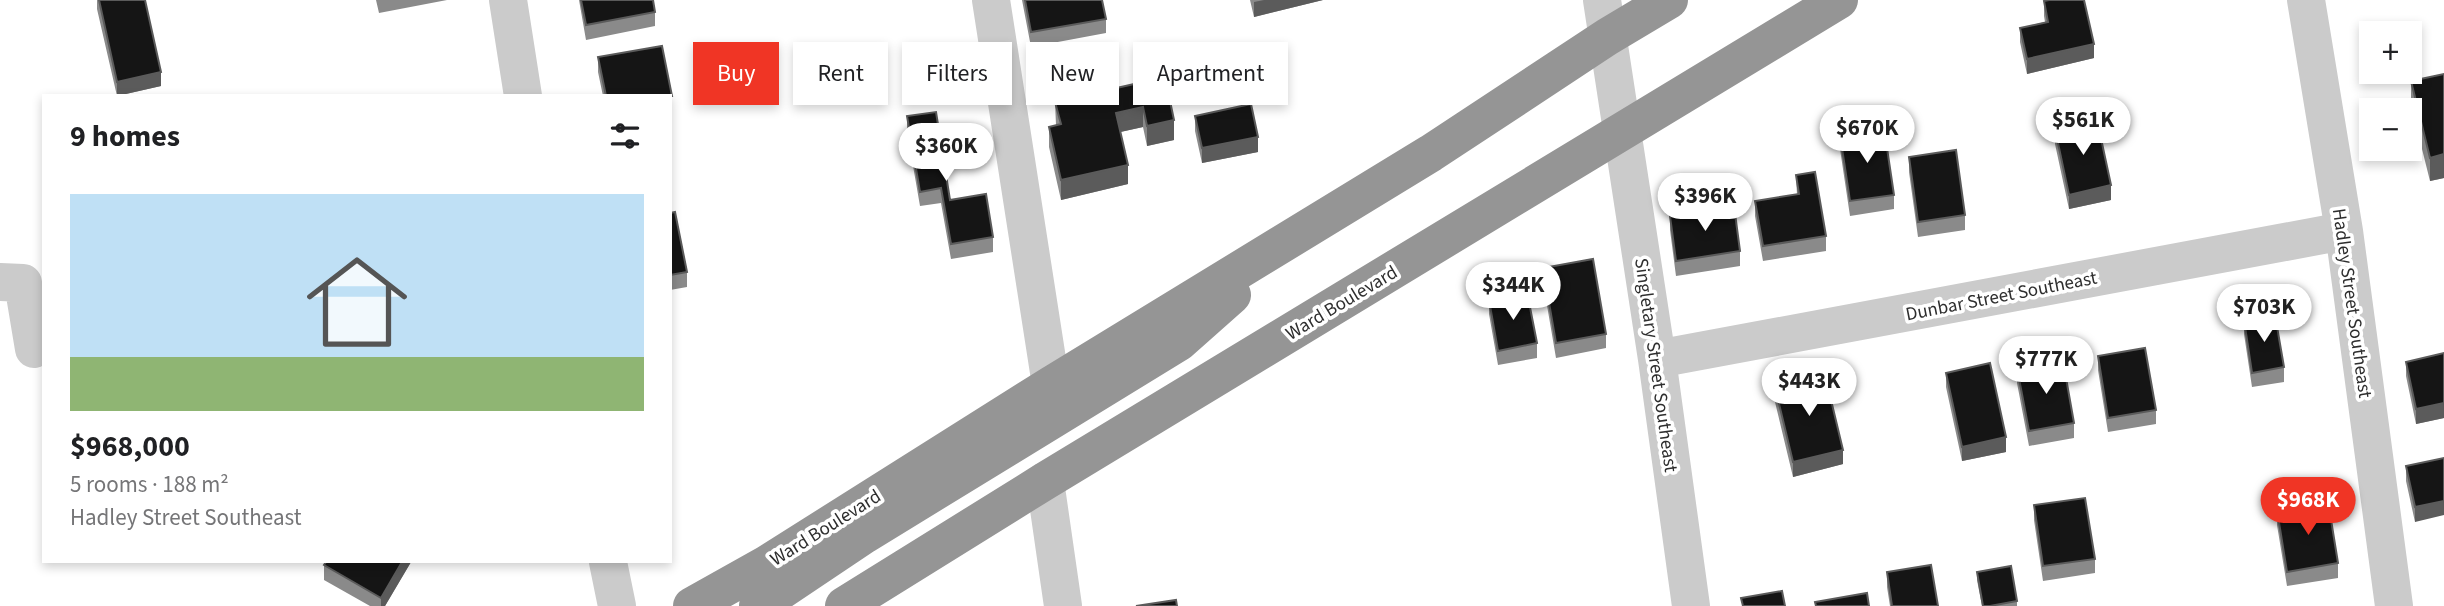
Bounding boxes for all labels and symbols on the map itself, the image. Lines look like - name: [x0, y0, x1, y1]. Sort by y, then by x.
- pin: $561K: [2034, 97, 2132, 157]
- pin: $670K: [1818, 106, 1916, 165]
- pin: $360K: [897, 124, 995, 183]
- pin: $396K: [1656, 174, 1754, 233]
- street label: Hadley Street Southeast: [2325, 207, 2378, 400]
- street label: Singletary Street Southeast: [1627, 256, 1684, 475]
- street label: Ward Boulevard: [1281, 259, 1403, 347]
- pin: $344K: [1464, 262, 1562, 322]
- street label: Dunbar Street Southeast: [1903, 265, 2100, 328]
- pin: $703K: [2215, 284, 2313, 344]
- pin: $777K: [1997, 336, 2095, 396]
- pin: $443K: [1760, 358, 1858, 418]
- pin: $968K: [2259, 477, 2357, 537]
- street label: Ward Boulevard: [765, 483, 886, 573]

